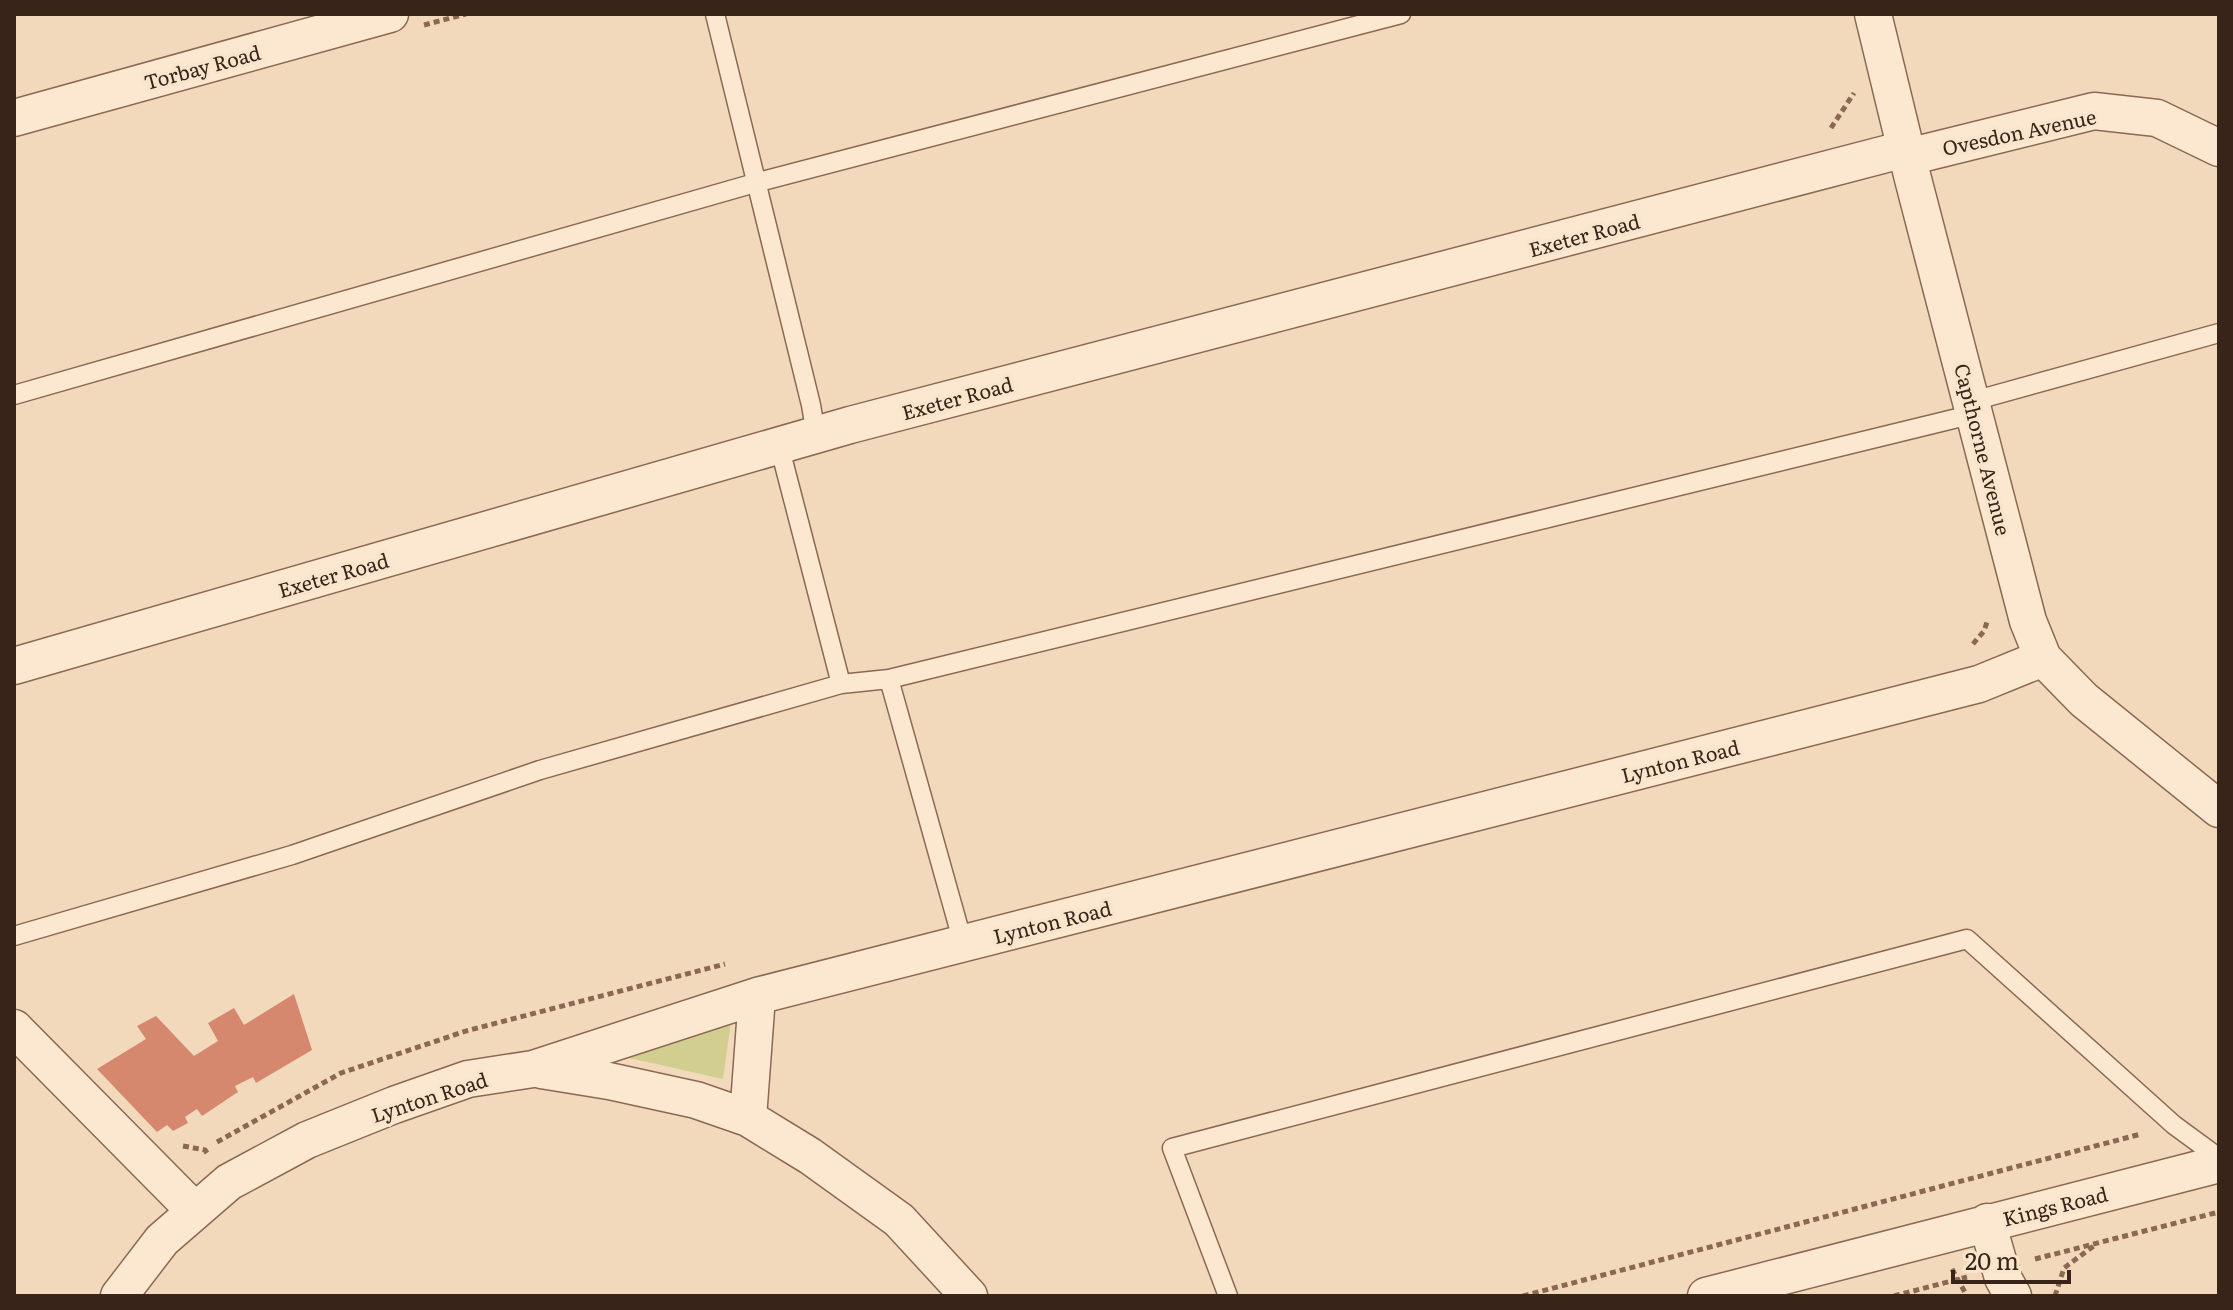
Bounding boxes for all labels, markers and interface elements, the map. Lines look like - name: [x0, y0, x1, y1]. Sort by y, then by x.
- street label: Torbay Road: [140, 36, 264, 96]
- street label: Ovesdon Avenue: [1939, 100, 2099, 162]
- street label: Exeter Road: [1525, 205, 1643, 263]
- street label: Capthorne Avenue: [1948, 360, 2020, 538]
- street label: Exeter Road: [898, 368, 1016, 426]
- street label: Exeter Road: [274, 544, 392, 604]
- street label: Lynton Road: [1618, 731, 1742, 789]
- street label: Lynton Road: [990, 892, 1114, 950]
- street label: Lynton Road: [367, 1063, 491, 1129]
- street label: Kings Road: [1999, 1177, 2111, 1233]
- scale bar: [1953, 1234, 2069, 1284]
- text: 20 m: [1965, 1242, 2019, 1277]

